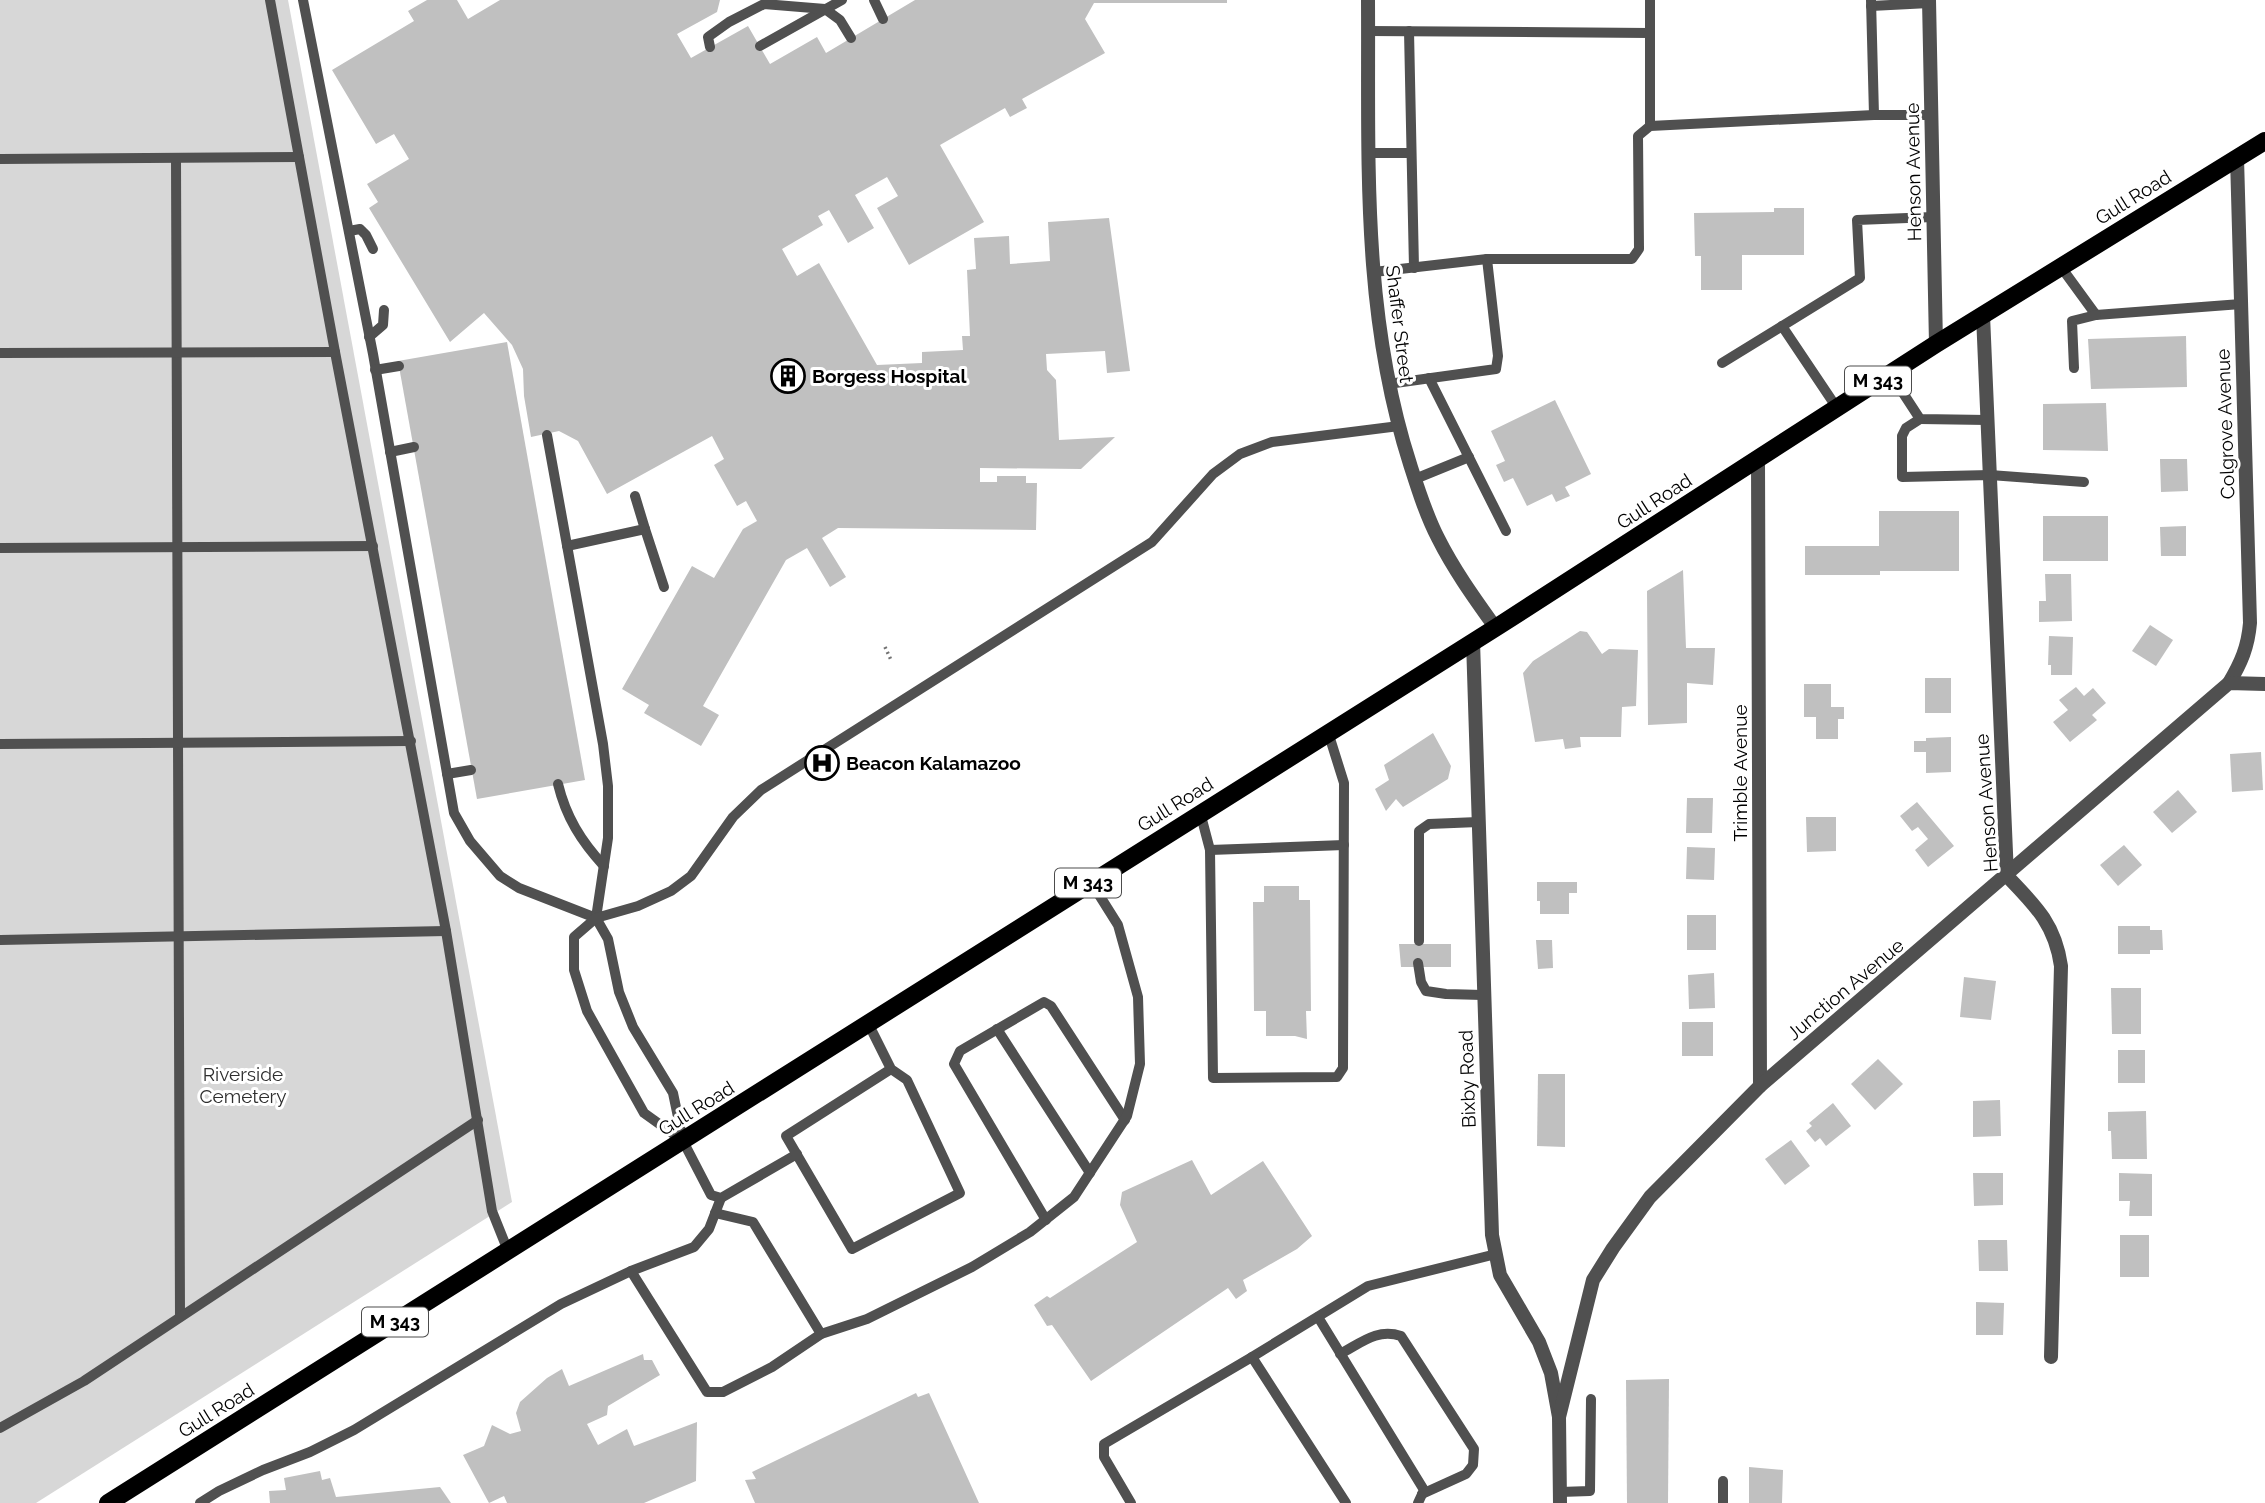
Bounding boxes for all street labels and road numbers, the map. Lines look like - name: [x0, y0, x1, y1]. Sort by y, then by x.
- street label: Henson Avenue: [1901, 103, 1925, 241]
- street label: Gull Road: [2091, 165, 2175, 229]
- street label: Shaffer Street: [1382, 264, 1418, 385]
- street label: Colgrove Avenue: [2211, 348, 2239, 500]
- road number: M 343: [1845, 366, 1911, 396]
- street label: Gull Road: [1612, 469, 1696, 533]
- street label: Trimble Avenue: [1729, 704, 1751, 842]
- street label: Henson Avenue: [1970, 733, 2002, 873]
- street label: Gull Road: [1133, 772, 1217, 836]
- road number: M 343: [1055, 868, 1121, 898]
- street label: Junction Avenue: [1782, 934, 1908, 1044]
- street label: Bixby Road: [1454, 1030, 1480, 1128]
- street label: Gull Road: [654, 1076, 738, 1140]
- road number: M 343: [362, 1308, 428, 1336]
- street label: Gull Road: [174, 1378, 258, 1442]

